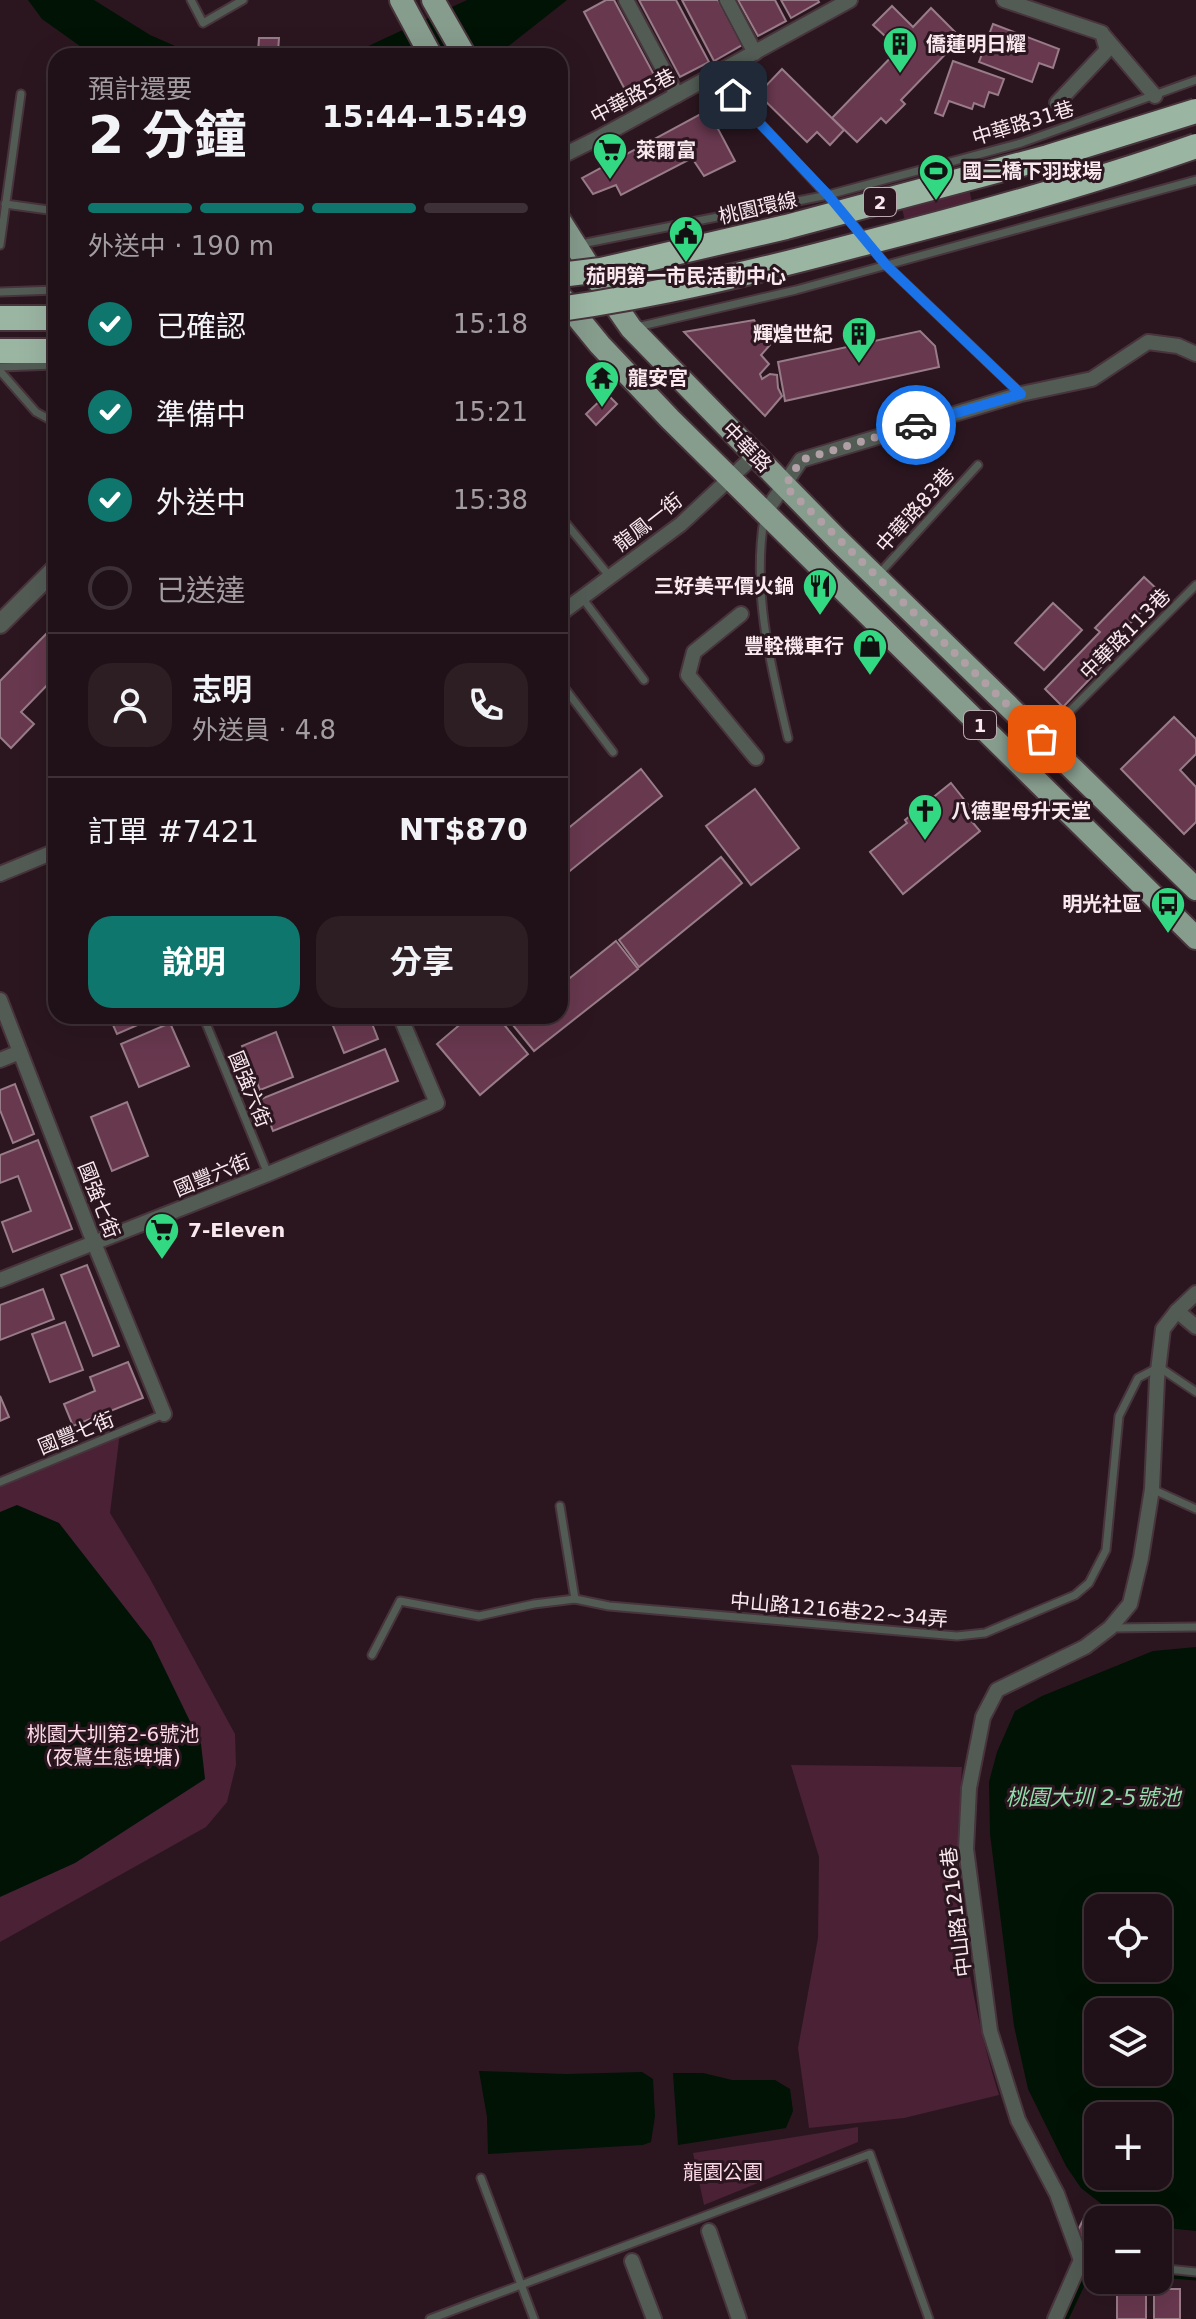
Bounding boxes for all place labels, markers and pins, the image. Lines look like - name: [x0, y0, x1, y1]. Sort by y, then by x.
- building icon: 僑蓮明日耀: [881, 25, 919, 75]
- place label: 僑蓮明日耀: [926, 32, 1026, 56]
- pin: [699, 61, 767, 129]
- supermarket icon: 萊爾富: [591, 131, 629, 181]
- place label: 萊爾富: [636, 138, 696, 162]
- sports icon: 國二橋下羽球場: [917, 152, 955, 202]
- place label: 國二橋下羽球場: [962, 159, 1102, 183]
- public building icon: 茄明第一市民活動中心: [667, 214, 705, 264]
- place label: 茄明第一市民活動中心: [586, 264, 786, 288]
- building icon: 輝煌世紀: [840, 315, 878, 365]
- place label: 輝煌世紀: [753, 322, 833, 346]
- temple icon: 龍安宮: [583, 359, 621, 409]
- place label: 龍安宮: [628, 366, 688, 390]
- restaurant icon: 三好美平價火鍋: [801, 567, 839, 617]
- place label: 三好美平價火鍋: [654, 574, 794, 598]
- shop icon: 豐輇機車行: [851, 627, 889, 677]
- place label: 豐輇機車行: [744, 634, 844, 658]
- pin: [1008, 705, 1076, 773]
- church icon: 八德聖母升天堂: [906, 792, 944, 842]
- place label: 八德聖母升天堂: [951, 799, 1091, 823]
- bus stop icon: 明光社區: [1149, 885, 1187, 935]
- place label: 明光社區: [1062, 892, 1142, 916]
- supermarket icon: 7-Eleven: [143, 1211, 181, 1261]
- place label: 7-Eleven: [188, 1218, 285, 1242]

